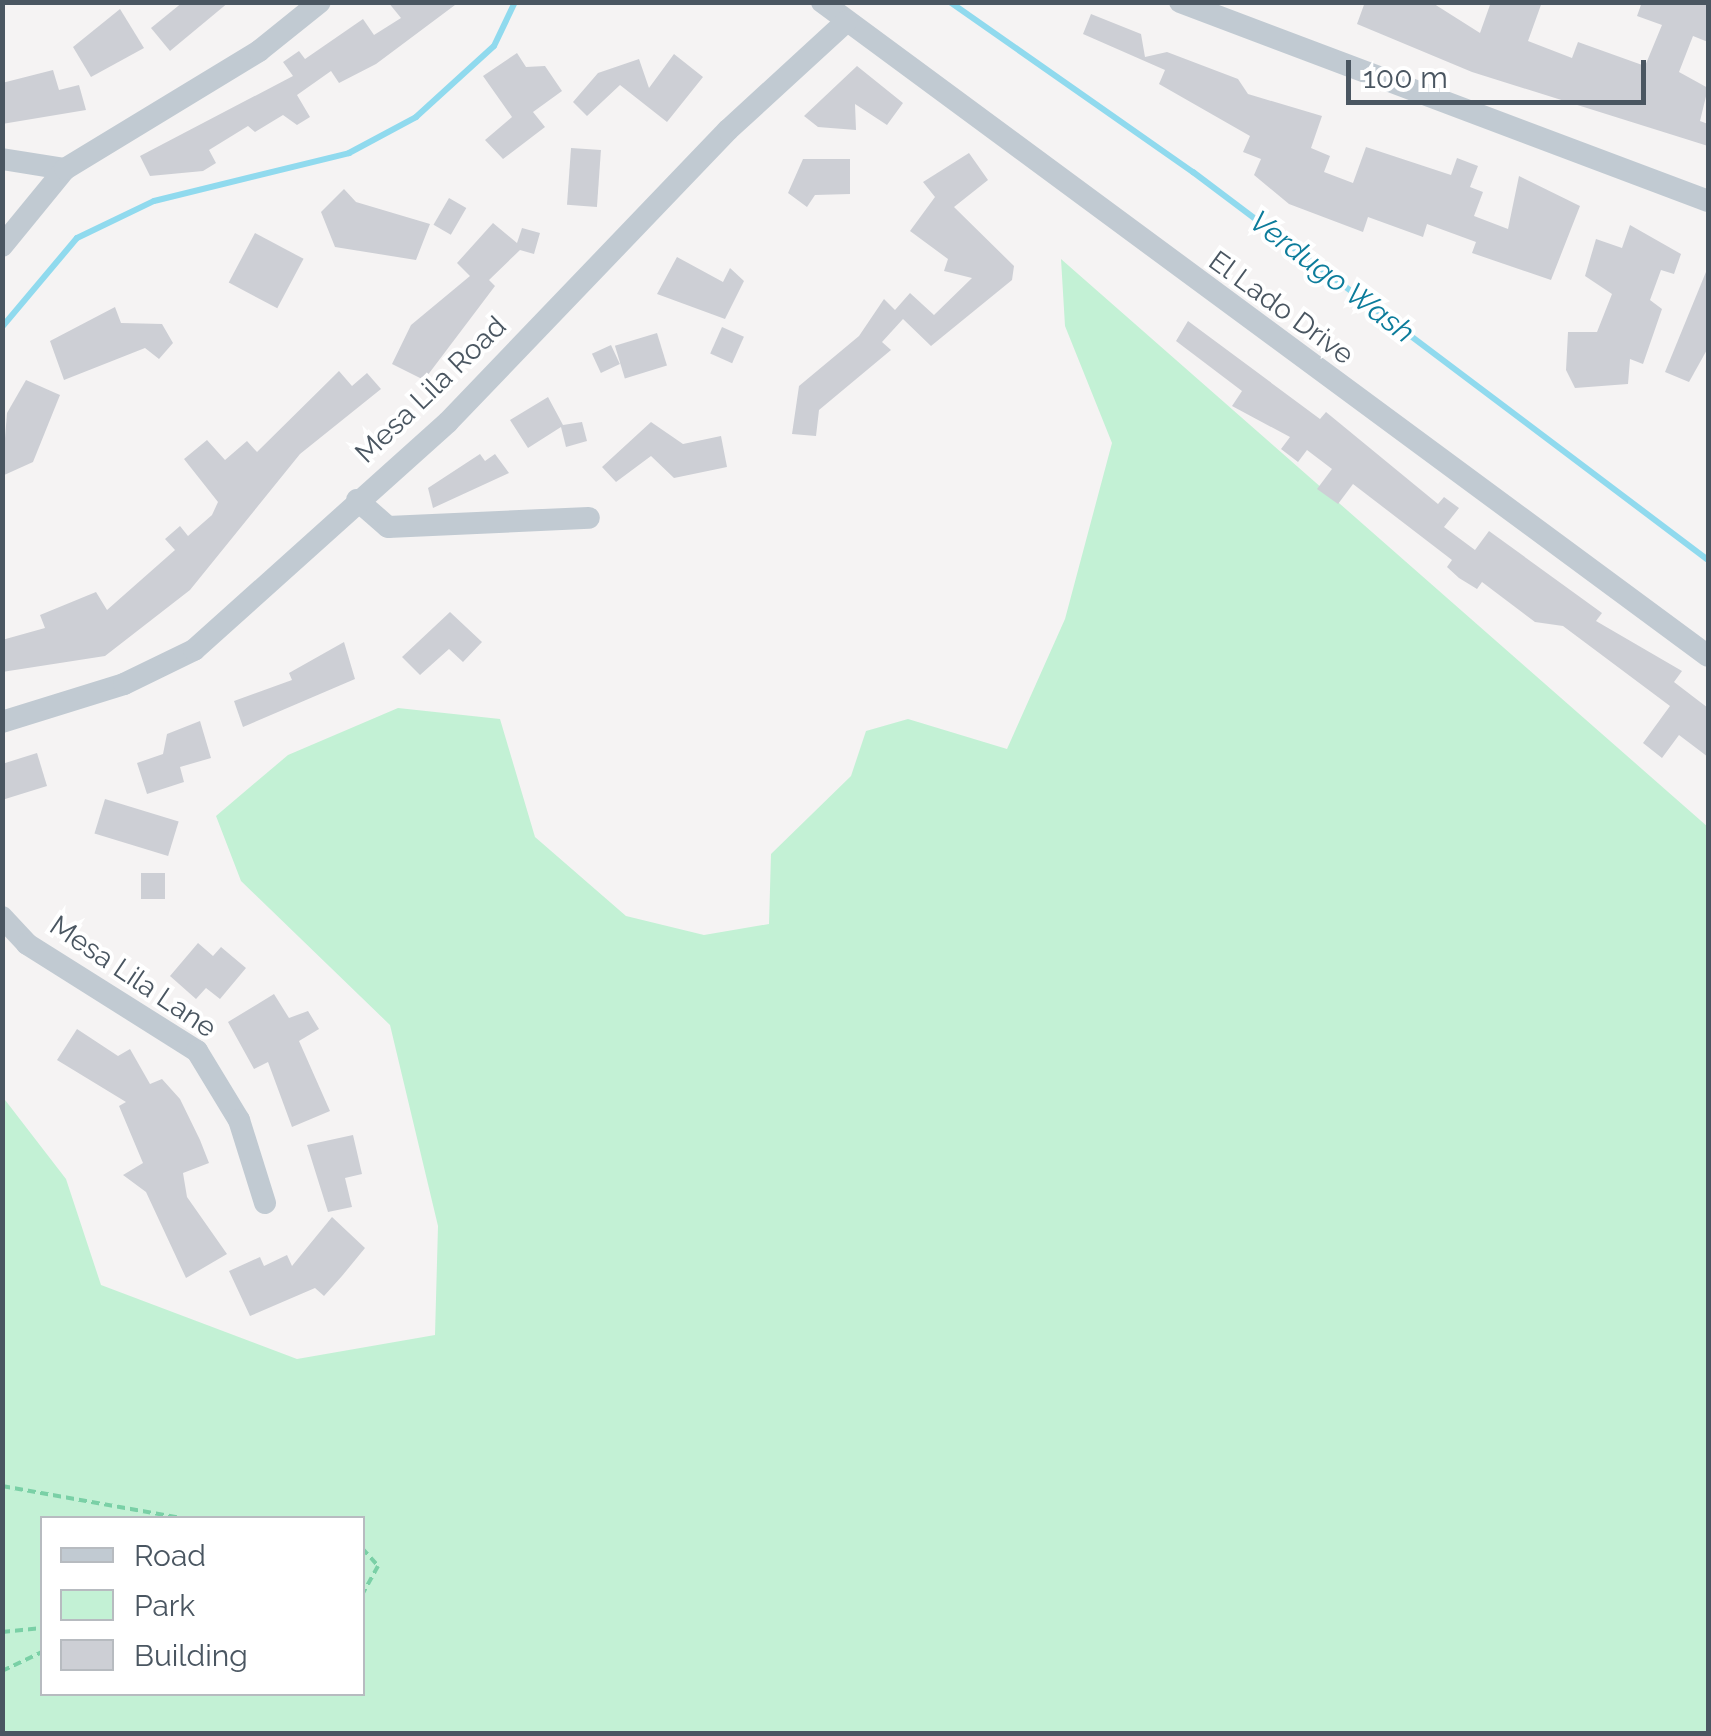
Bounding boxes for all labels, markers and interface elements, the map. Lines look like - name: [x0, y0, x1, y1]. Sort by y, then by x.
- scale bar: [1351, 40, 1651, 102]
- text: 100 m: [1363, 60, 1448, 95]
- water label: Verdugo Wash: [1242, 203, 1422, 351]
- street label: El Lado Drive: [1202, 244, 1360, 372]
- street label: Mesa Lila Road: [349, 310, 513, 470]
- street label: Mesa Lila Lane: [43, 909, 223, 1045]
- legend: [40, 1516, 365, 1696]
- text: Road: [134, 1538, 206, 1573]
- text: Park: [134, 1588, 195, 1623]
- text: Building: [134, 1638, 248, 1673]

